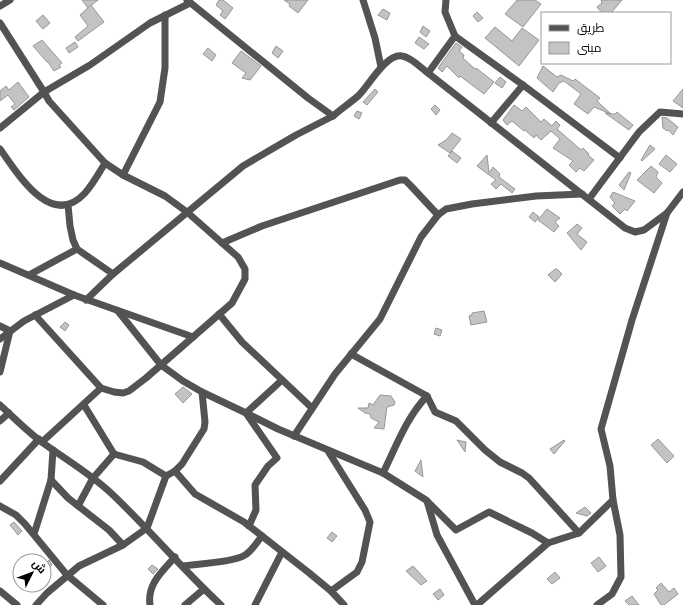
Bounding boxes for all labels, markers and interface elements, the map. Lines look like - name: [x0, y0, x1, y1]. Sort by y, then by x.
- legend: [541, 12, 671, 64]
- text: طريق: [577, 21, 605, 35]
- text: مبنى: [577, 41, 602, 55]
- north arrow: [12, 553, 52, 593]
- text: ش: [30, 557, 49, 576]

